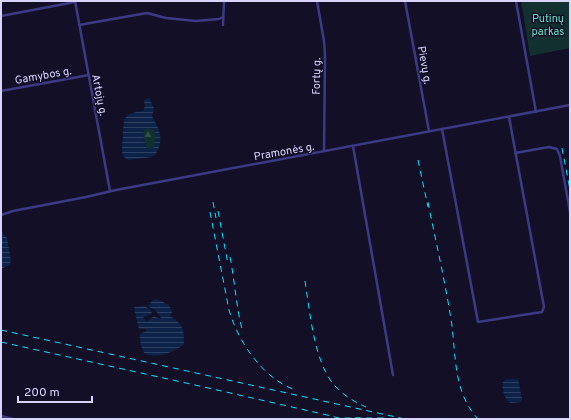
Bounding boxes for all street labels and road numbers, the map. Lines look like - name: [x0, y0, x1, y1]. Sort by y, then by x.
- street label: Pievų g.: [414, 45, 434, 85]
- street label: Fortų g.: [310, 57, 324, 95]
- street label: Gamybos g.: [14, 64, 73, 88]
- street label: Artojų g.: [88, 73, 110, 117]
- street label: Pramonės g.: [253, 140, 315, 164]

